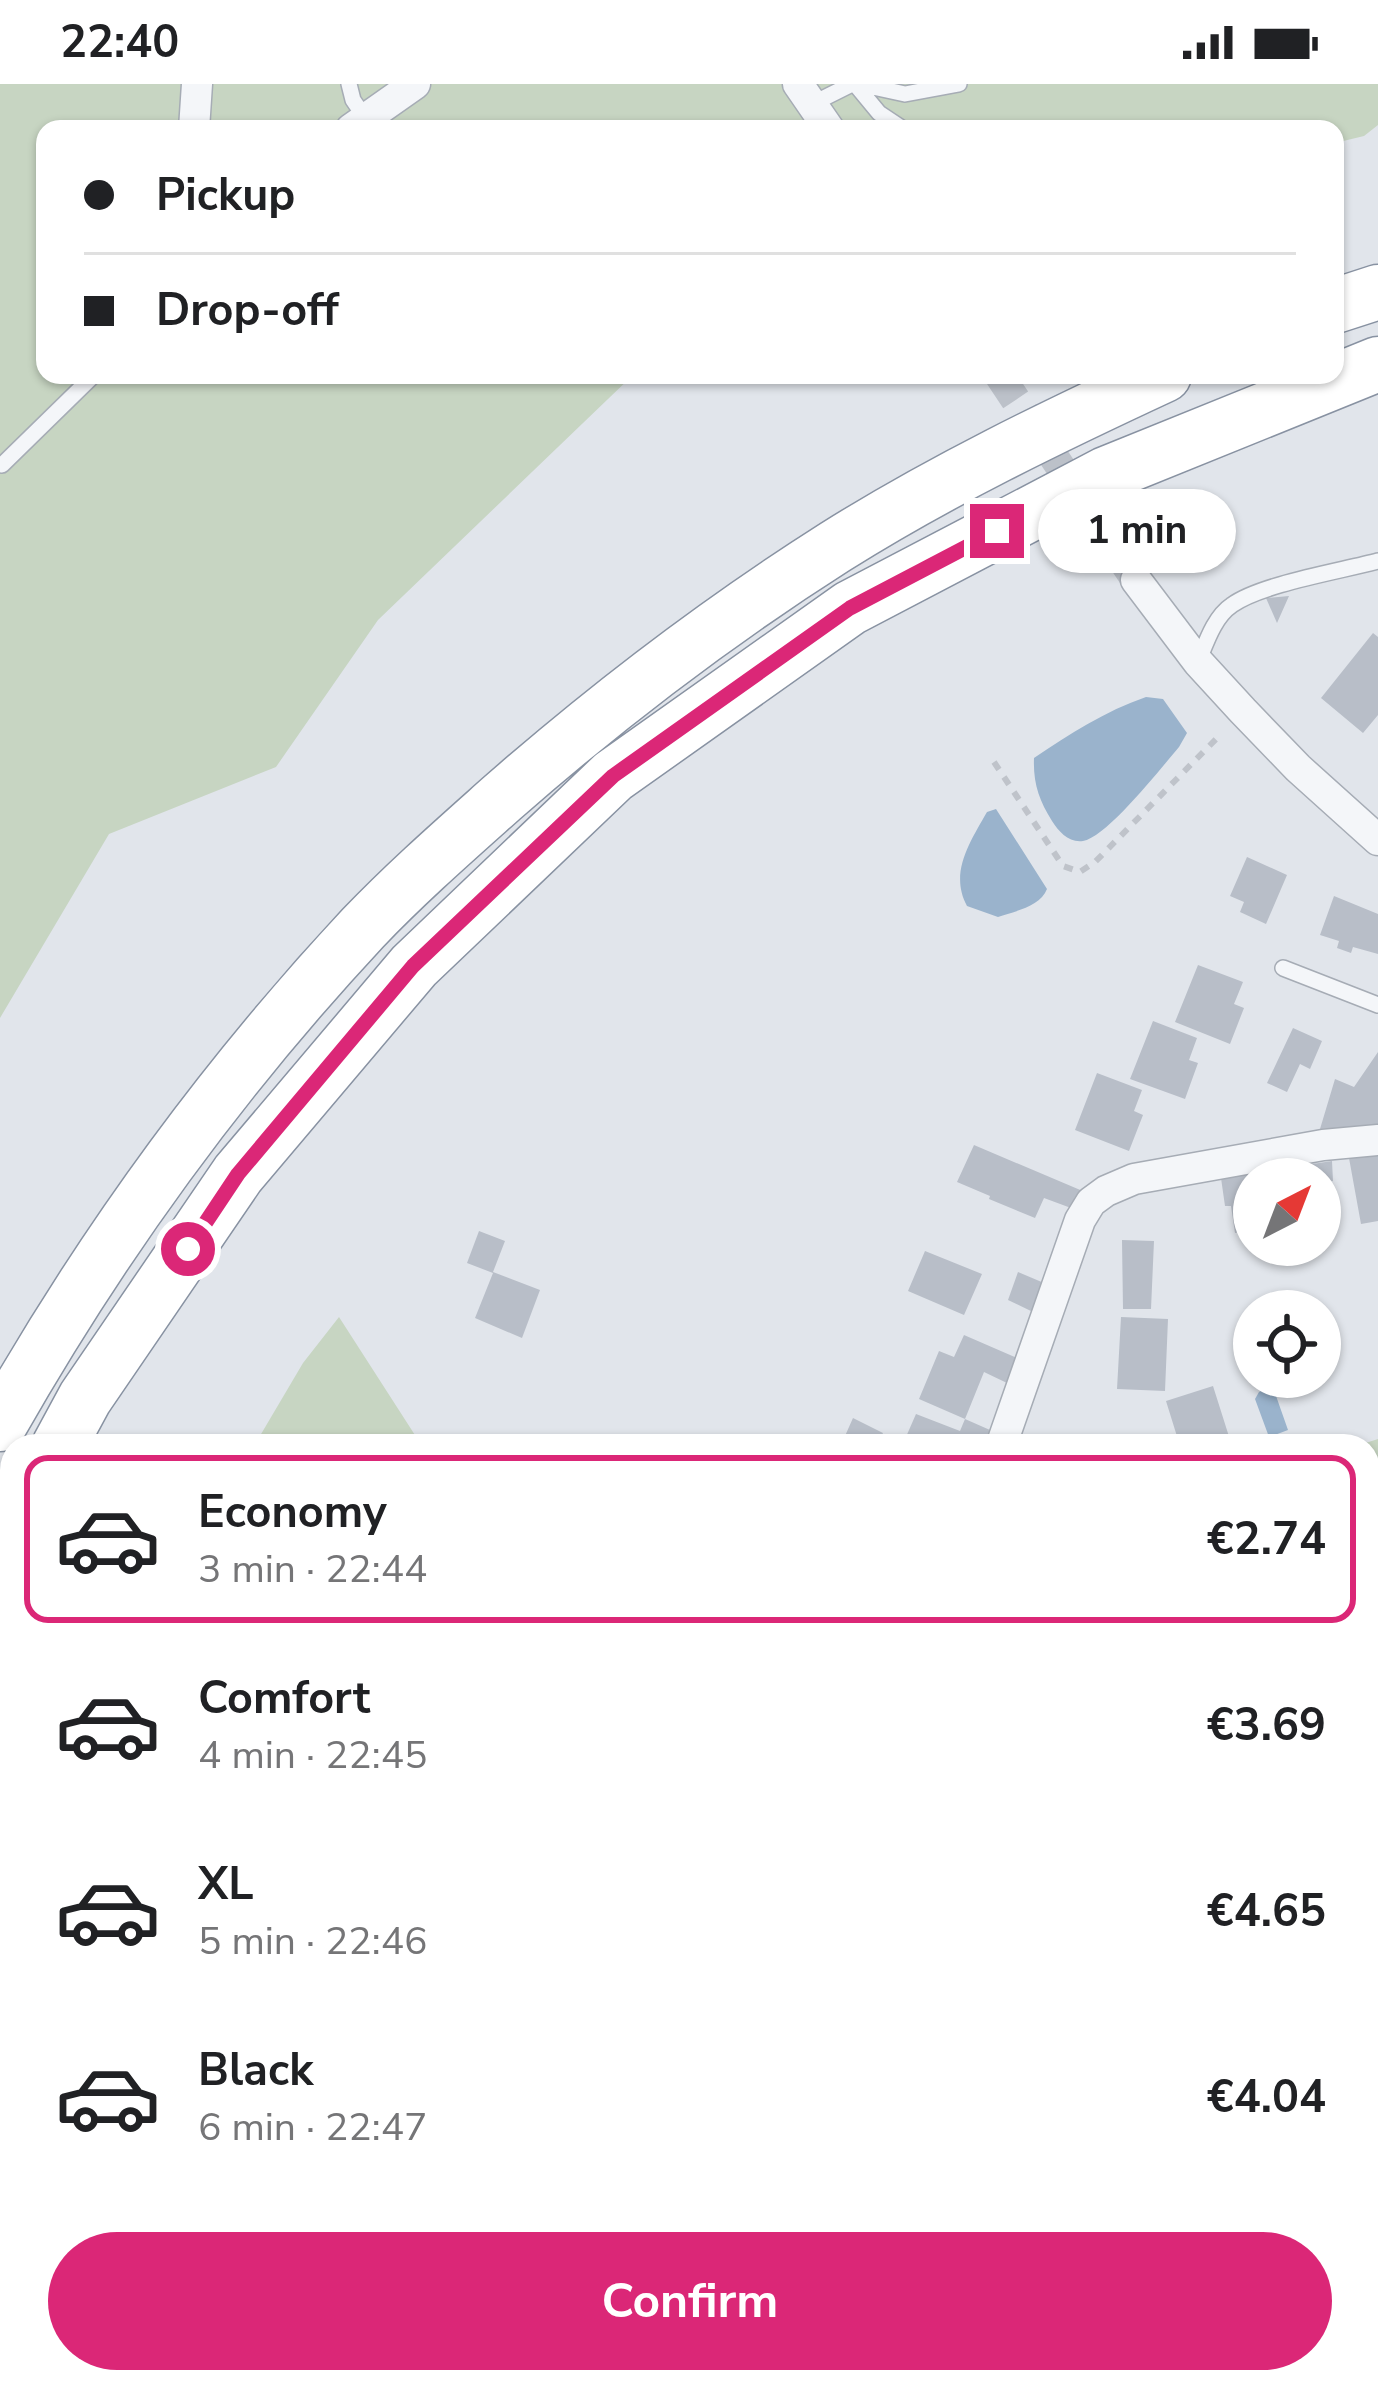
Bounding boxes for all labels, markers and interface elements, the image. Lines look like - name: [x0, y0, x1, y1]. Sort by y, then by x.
- text: 22:40: [60, 12, 179, 73]
- text: Pickup: [156, 165, 295, 226]
- text: Drop-off: [156, 280, 339, 341]
- callout: 1 min: [1039, 489, 1237, 573]
- route end: [970, 504, 1024, 558]
- text: 1 min: [1087, 504, 1187, 557]
- north arrow: [1233, 1158, 1341, 1266]
- map controls: [1233, 1158, 1341, 1398]
- route start: [161, 1222, 215, 1276]
- button: locate: [1233, 1290, 1341, 1398]
- text: Economy: [198, 1482, 387, 1543]
- icon: car: [54, 1485, 162, 1593]
- text: €2.74: [1207, 1509, 1326, 1570]
- text: 3 min · 22:44: [198, 1543, 427, 1596]
- text: Comfort: [198, 1668, 370, 1729]
- icon: car: [54, 1671, 162, 1779]
- text: €3.69: [1207, 1695, 1326, 1756]
- text: 4 min · 22:45: [198, 1729, 427, 1782]
- text: XL: [198, 1854, 254, 1915]
- icon: car: [54, 1857, 162, 1965]
- text: €4.65: [1207, 1881, 1326, 1942]
- text: 5 min · 22:46: [198, 1915, 427, 1968]
- text: Black: [198, 2040, 313, 2101]
- icon: car: [54, 2043, 162, 2151]
- text: €4.04: [1207, 2067, 1326, 2128]
- text: 6 min · 22:47: [198, 2101, 427, 2154]
- button: Confirm: [48, 2232, 1332, 2370]

